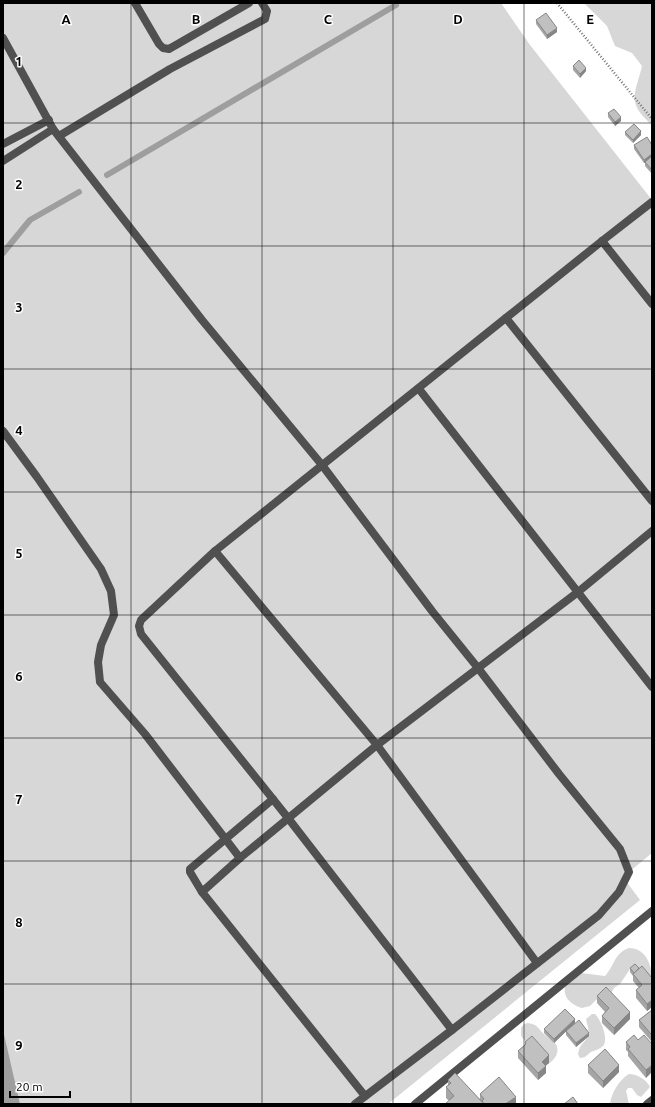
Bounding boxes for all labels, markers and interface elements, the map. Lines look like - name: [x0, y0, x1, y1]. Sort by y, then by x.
- text: A: [61, 12, 71, 26]
- text: B: [192, 12, 201, 26]
- text: C: [324, 12, 333, 26]
- text: D: [453, 12, 463, 26]
- text: E: [586, 12, 594, 26]
- text: 1: [15, 54, 23, 68]
- text: 2: [15, 177, 23, 191]
- text: 3: [15, 300, 23, 314]
- text: 4: [15, 423, 23, 437]
- text: 5: [15, 546, 23, 560]
- text: 6: [15, 669, 23, 683]
- text: 7: [15, 792, 23, 806]
- text: 8: [15, 915, 23, 929]
- text: 9: [15, 1038, 23, 1052]
- scale bar: [10, 1073, 70, 1099]
- text: 20 m: [16, 1080, 43, 1093]

